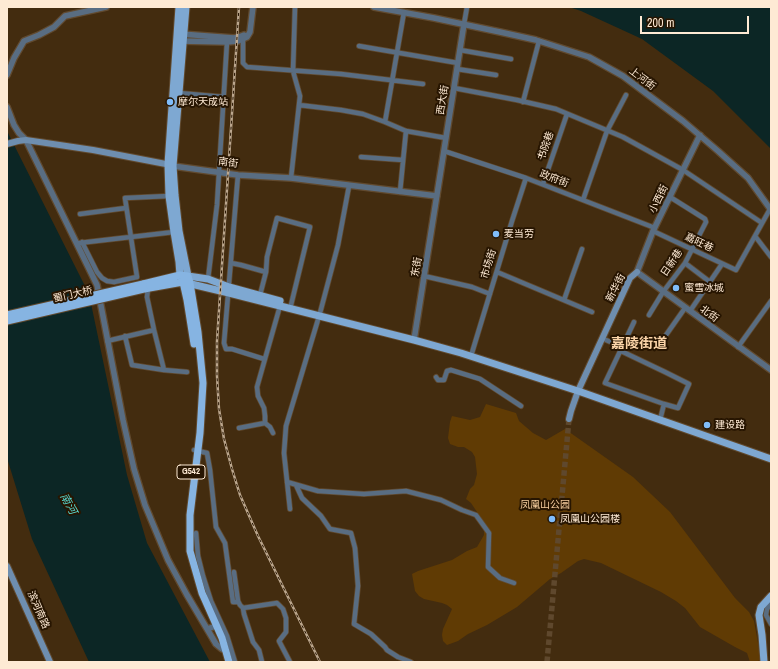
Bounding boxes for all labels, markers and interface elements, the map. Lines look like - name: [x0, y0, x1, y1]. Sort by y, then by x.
- scale bar: [642, 8, 751, 34]
- text: 200 m: [647, 15, 674, 31]
- street label: 上河街: [626, 65, 658, 93]
- street label: 西大街: [435, 84, 451, 116]
- place label: 摩尔天成站: [178, 96, 228, 108]
- marker: 摩尔天成站: [165, 97, 175, 107]
- street label: 书院巷: [535, 130, 557, 162]
- street label: 南街: [217, 156, 239, 170]
- street label: 政府街: [538, 168, 570, 190]
- street label: 小西街: [647, 183, 671, 215]
- place label: 麦当劳: [504, 228, 534, 240]
- marker: 麦当劳: [491, 229, 501, 239]
- street label: 嘉旺巷: [683, 231, 715, 255]
- street label: 日新巷: [659, 247, 685, 279]
- street label: 市场街: [479, 248, 499, 280]
- street label: 东街: [410, 256, 424, 278]
- street label: 新华街: [604, 272, 628, 304]
- place label: 蜜雪冰城: [684, 282, 724, 294]
- marker: 蜜雪冰城: [671, 283, 681, 293]
- street label: 蜀门大桥: [52, 285, 94, 305]
- street label: 北街: [697, 303, 721, 325]
- district label: 嘉陵街道: [611, 336, 667, 352]
- place label: 建设路: [715, 419, 745, 431]
- marker: 建设路: [702, 420, 712, 430]
- road number: G542: [177, 465, 205, 479]
- water label: 南河: [57, 491, 79, 517]
- park label: 凤凰山公园: [520, 499, 570, 511]
- place label: 凤凰山公园楼: [560, 513, 620, 525]
- marker: 凤凰山公园楼: [547, 514, 557, 524]
- street label: 滨河南路: [24, 589, 52, 631]

